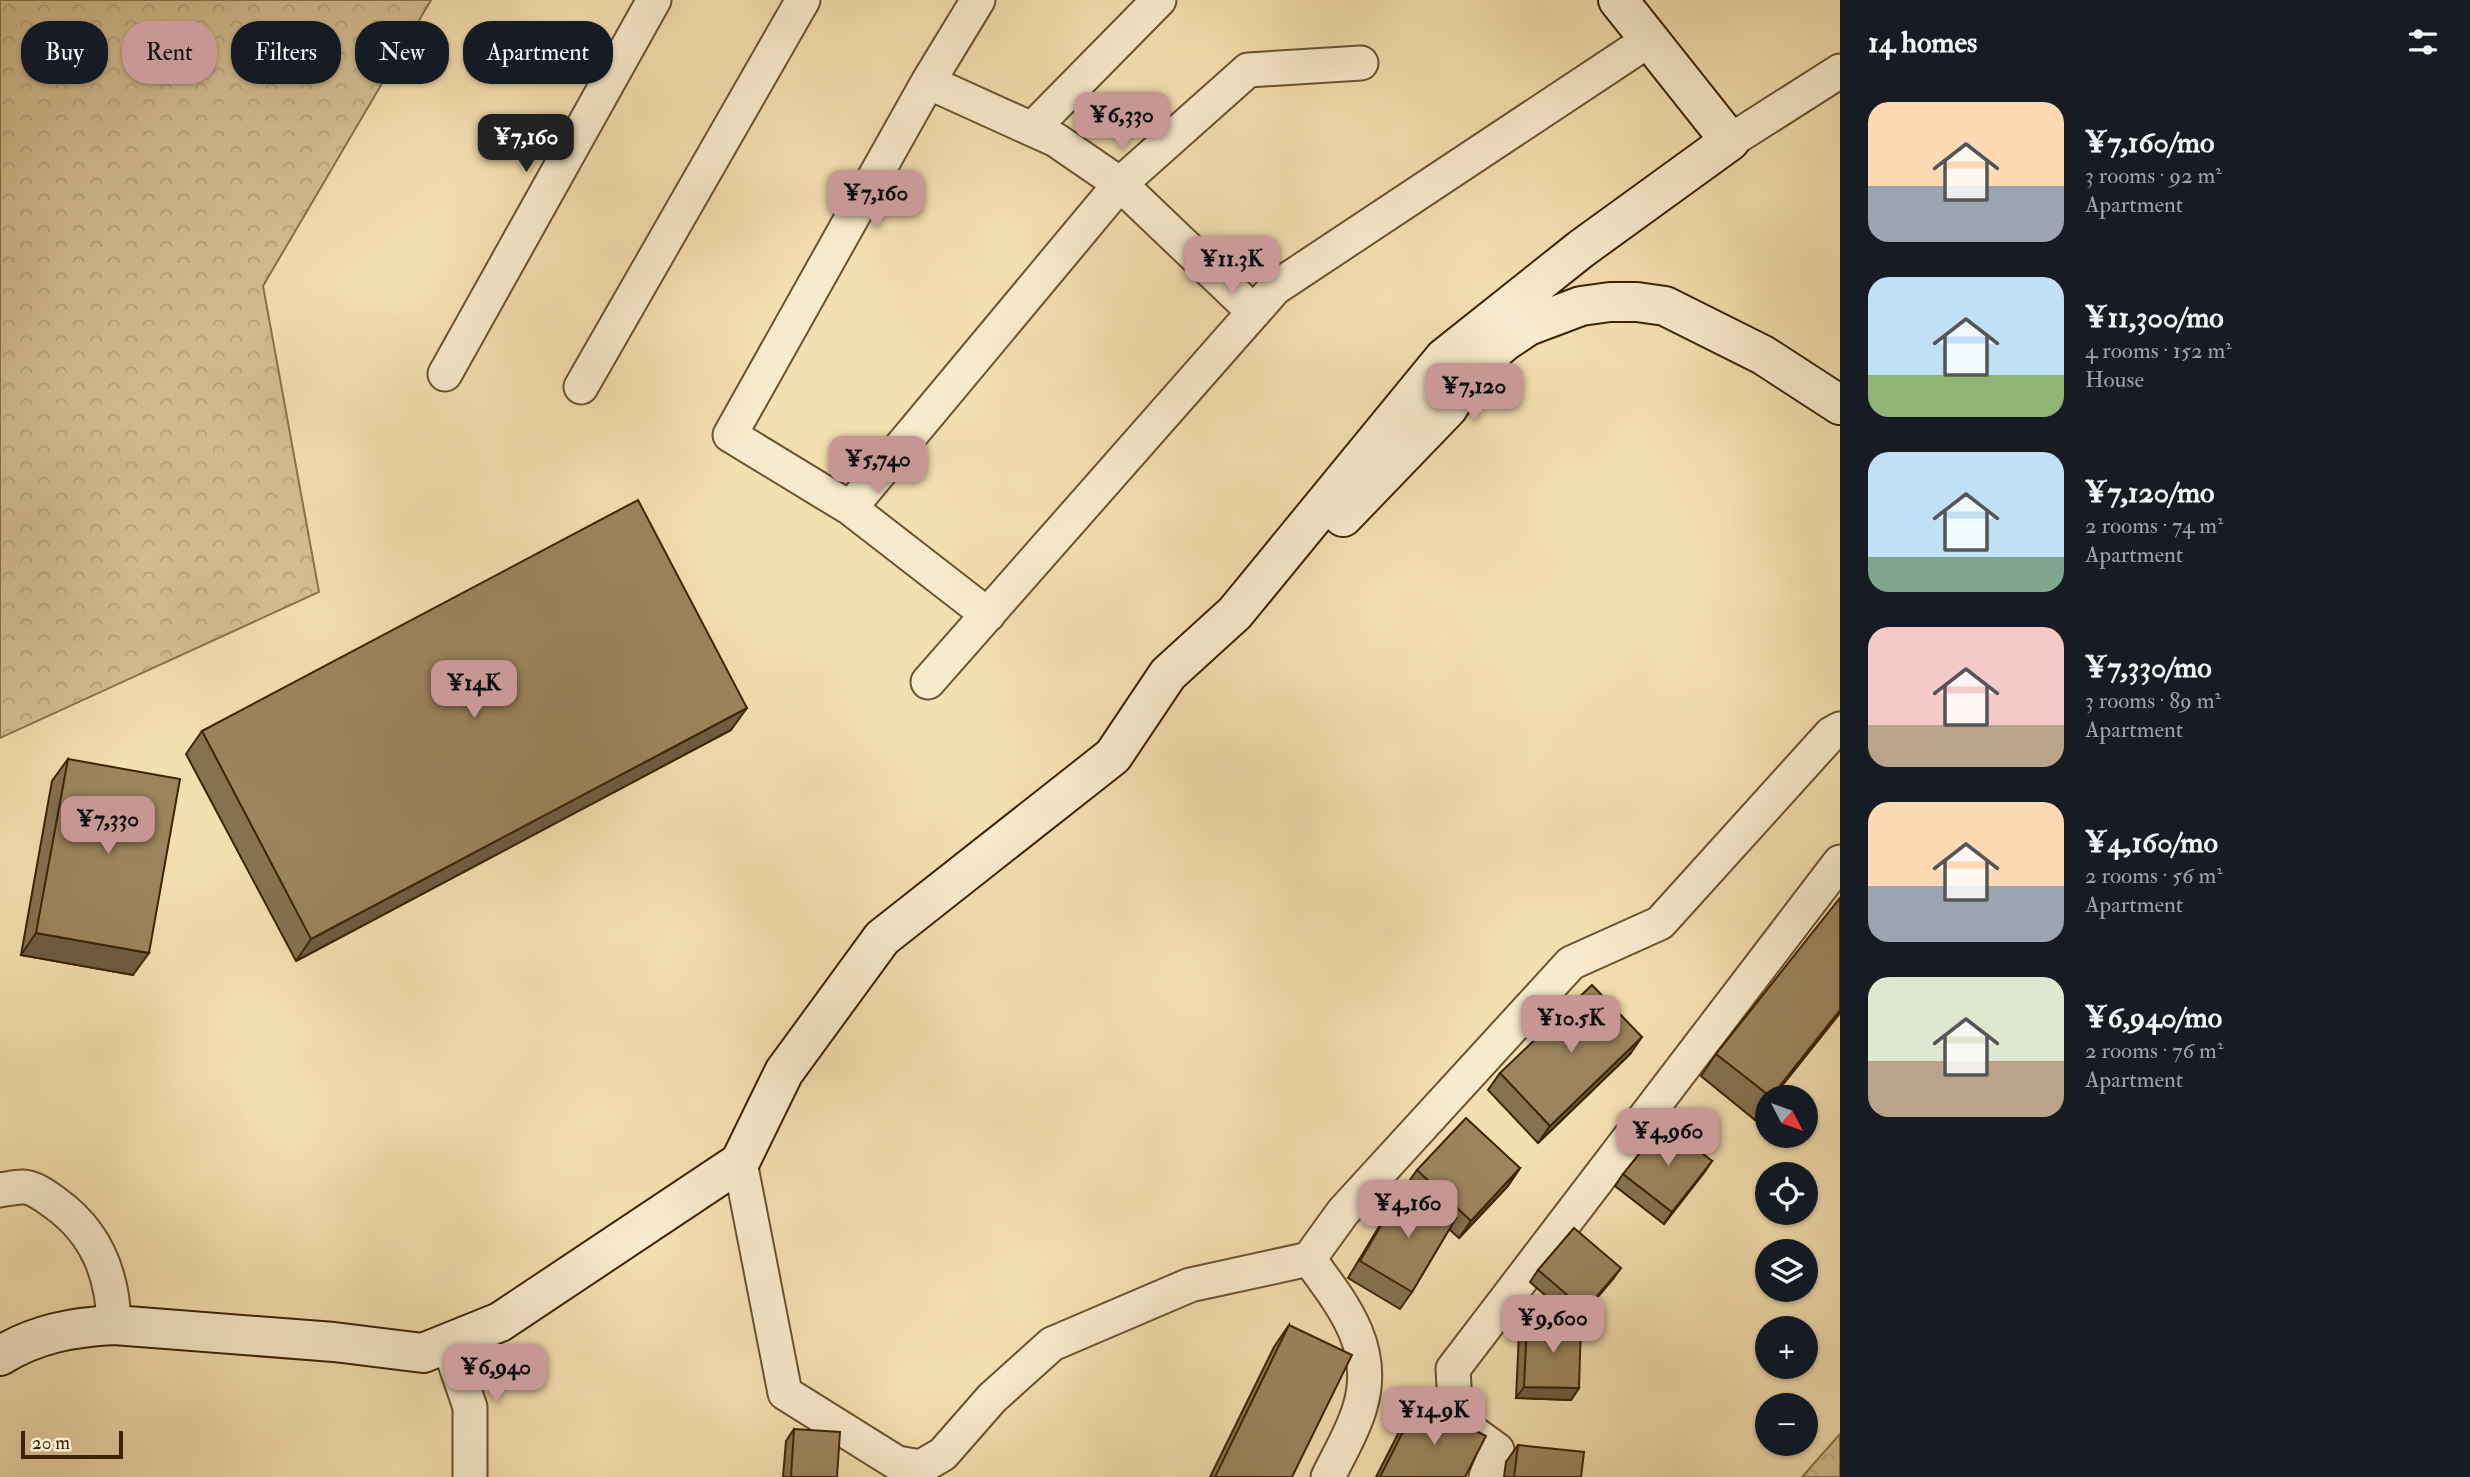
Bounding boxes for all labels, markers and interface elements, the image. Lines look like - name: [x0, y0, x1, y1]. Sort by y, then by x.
- chip: Buy: [21, 21, 108, 84]
- chip: Rent: [122, 21, 217, 84]
- chip: Filters: [231, 21, 341, 84]
- chip: New: [355, 21, 449, 84]
- chip: Apartment: [463, 21, 613, 84]
- icon: filters: [2404, 23, 2442, 61]
- text: 14 homes: [1868, 24, 1977, 61]
- pin: ¥6,330: [1065, 92, 1179, 152]
- text: ¥6,330: [1090, 100, 1154, 129]
- pin: ¥7,160: [469, 114, 583, 174]
- text: ¥7,160: [494, 122, 558, 151]
- text: ¥7,160/mo: [2085, 124, 2214, 161]
- icon: home: [1924, 130, 2008, 214]
- text: 3 rooms · 92 m²: [2085, 161, 2222, 190]
- pin: ¥7,160: [819, 170, 933, 230]
- text: ¥7,160: [844, 178, 908, 207]
- text: Apartment: [2085, 190, 2183, 219]
- pin: ¥11.3K: [1175, 236, 1289, 296]
- text: ¥11.3K: [1200, 244, 1264, 273]
- text: ¥11,300/mo: [2085, 299, 2224, 336]
- icon: home: [1924, 305, 2008, 389]
- text: 4 rooms · 152 m²: [2085, 336, 2232, 365]
- pin: ¥7,120: [1417, 364, 1531, 423]
- text: House: [2085, 365, 2144, 394]
- text: ¥7,120: [1442, 371, 1506, 400]
- pin: ¥5,740: [821, 436, 935, 496]
- text: ¥5,740: [845, 444, 911, 473]
- text: ¥7,120/mo: [2085, 474, 2215, 511]
- icon: home: [1924, 480, 2008, 564]
- text: 2 rooms · 74 m²: [2085, 511, 2224, 540]
- text: Apartment: [2085, 540, 2183, 569]
- text: ¥7,330/mo: [2085, 649, 2212, 686]
- icon: home: [1924, 655, 2008, 739]
- pin: ¥14K: [433, 660, 515, 720]
- text: ¥14K: [447, 668, 501, 697]
- text: 3 rooms · 89 m²: [2085, 686, 2221, 715]
- text: Apartment: [2085, 715, 2183, 744]
- pin: ¥7,330: [51, 796, 165, 856]
- text: ¥7,330: [77, 804, 139, 833]
- text: ¥4,160/mo: [2085, 824, 2218, 861]
- icon: home: [1924, 830, 2008, 914]
- text: 2 rooms · 56 m²: [2085, 861, 2223, 890]
- text: Apartment: [2085, 890, 2183, 919]
- pin: ¥10.5K: [1514, 996, 1628, 1055]
- text: ¥6,940/mo: [2085, 999, 2222, 1036]
- text: ¥10.5K: [1537, 1003, 1605, 1032]
- icon: home: [1924, 1005, 2008, 1089]
- text: 2 rooms · 76 m²: [2085, 1036, 2223, 1065]
- text: Apartment: [2085, 1065, 2183, 1094]
- north arrow: [1755, 1085, 1818, 1148]
- map controls: [1755, 1085, 1818, 1456]
- pin: ¥4,960: [1611, 1108, 1725, 1168]
- text: ¥4,960: [1633, 1116, 1703, 1145]
- button: locate: [1755, 1162, 1818, 1225]
- pin: ¥4,160: [1351, 1180, 1465, 1240]
- text: ¥4,160: [1374, 1188, 1442, 1217]
- button: layers: [1755, 1239, 1818, 1302]
- pin: ¥9,600: [1496, 1296, 1610, 1355]
- text: ¥9,600: [1518, 1303, 1588, 1332]
- button: +: [1755, 1316, 1818, 1379]
- pin: ¥6,940: [439, 1344, 553, 1404]
- text: ¥6,940: [461, 1352, 531, 1381]
- pin: ¥14.9K: [1377, 1388, 1491, 1447]
- button: −: [1755, 1393, 1818, 1456]
- text: ¥14.9K: [1399, 1395, 1469, 1424]
- scale bar: [21, 1428, 122, 1460]
- text: 20 m: [32, 1431, 70, 1455]

